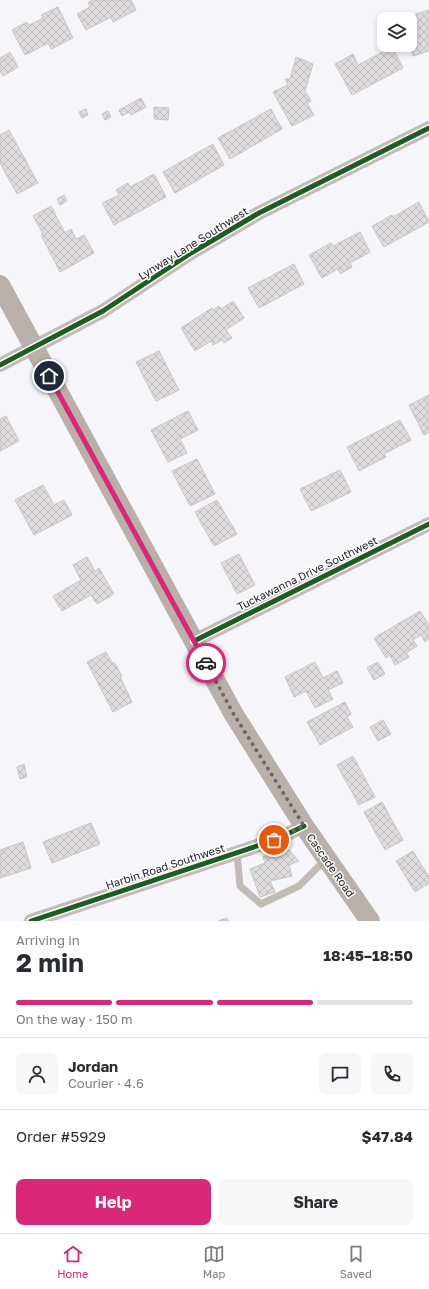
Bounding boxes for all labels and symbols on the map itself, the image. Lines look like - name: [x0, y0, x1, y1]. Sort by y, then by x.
- street label: Lynway Lane Southwest: [136, 204, 250, 282]
- pin: [32, 359, 66, 393]
- street label: Tuckawanna Drive Southwest: [235, 533, 379, 613]
- courier: [186, 643, 226, 683]
- pin: [257, 823, 291, 857]
- street label: Cascade Road: [304, 831, 358, 899]
- street label: Harbin Road Southwest: [104, 841, 226, 891]

